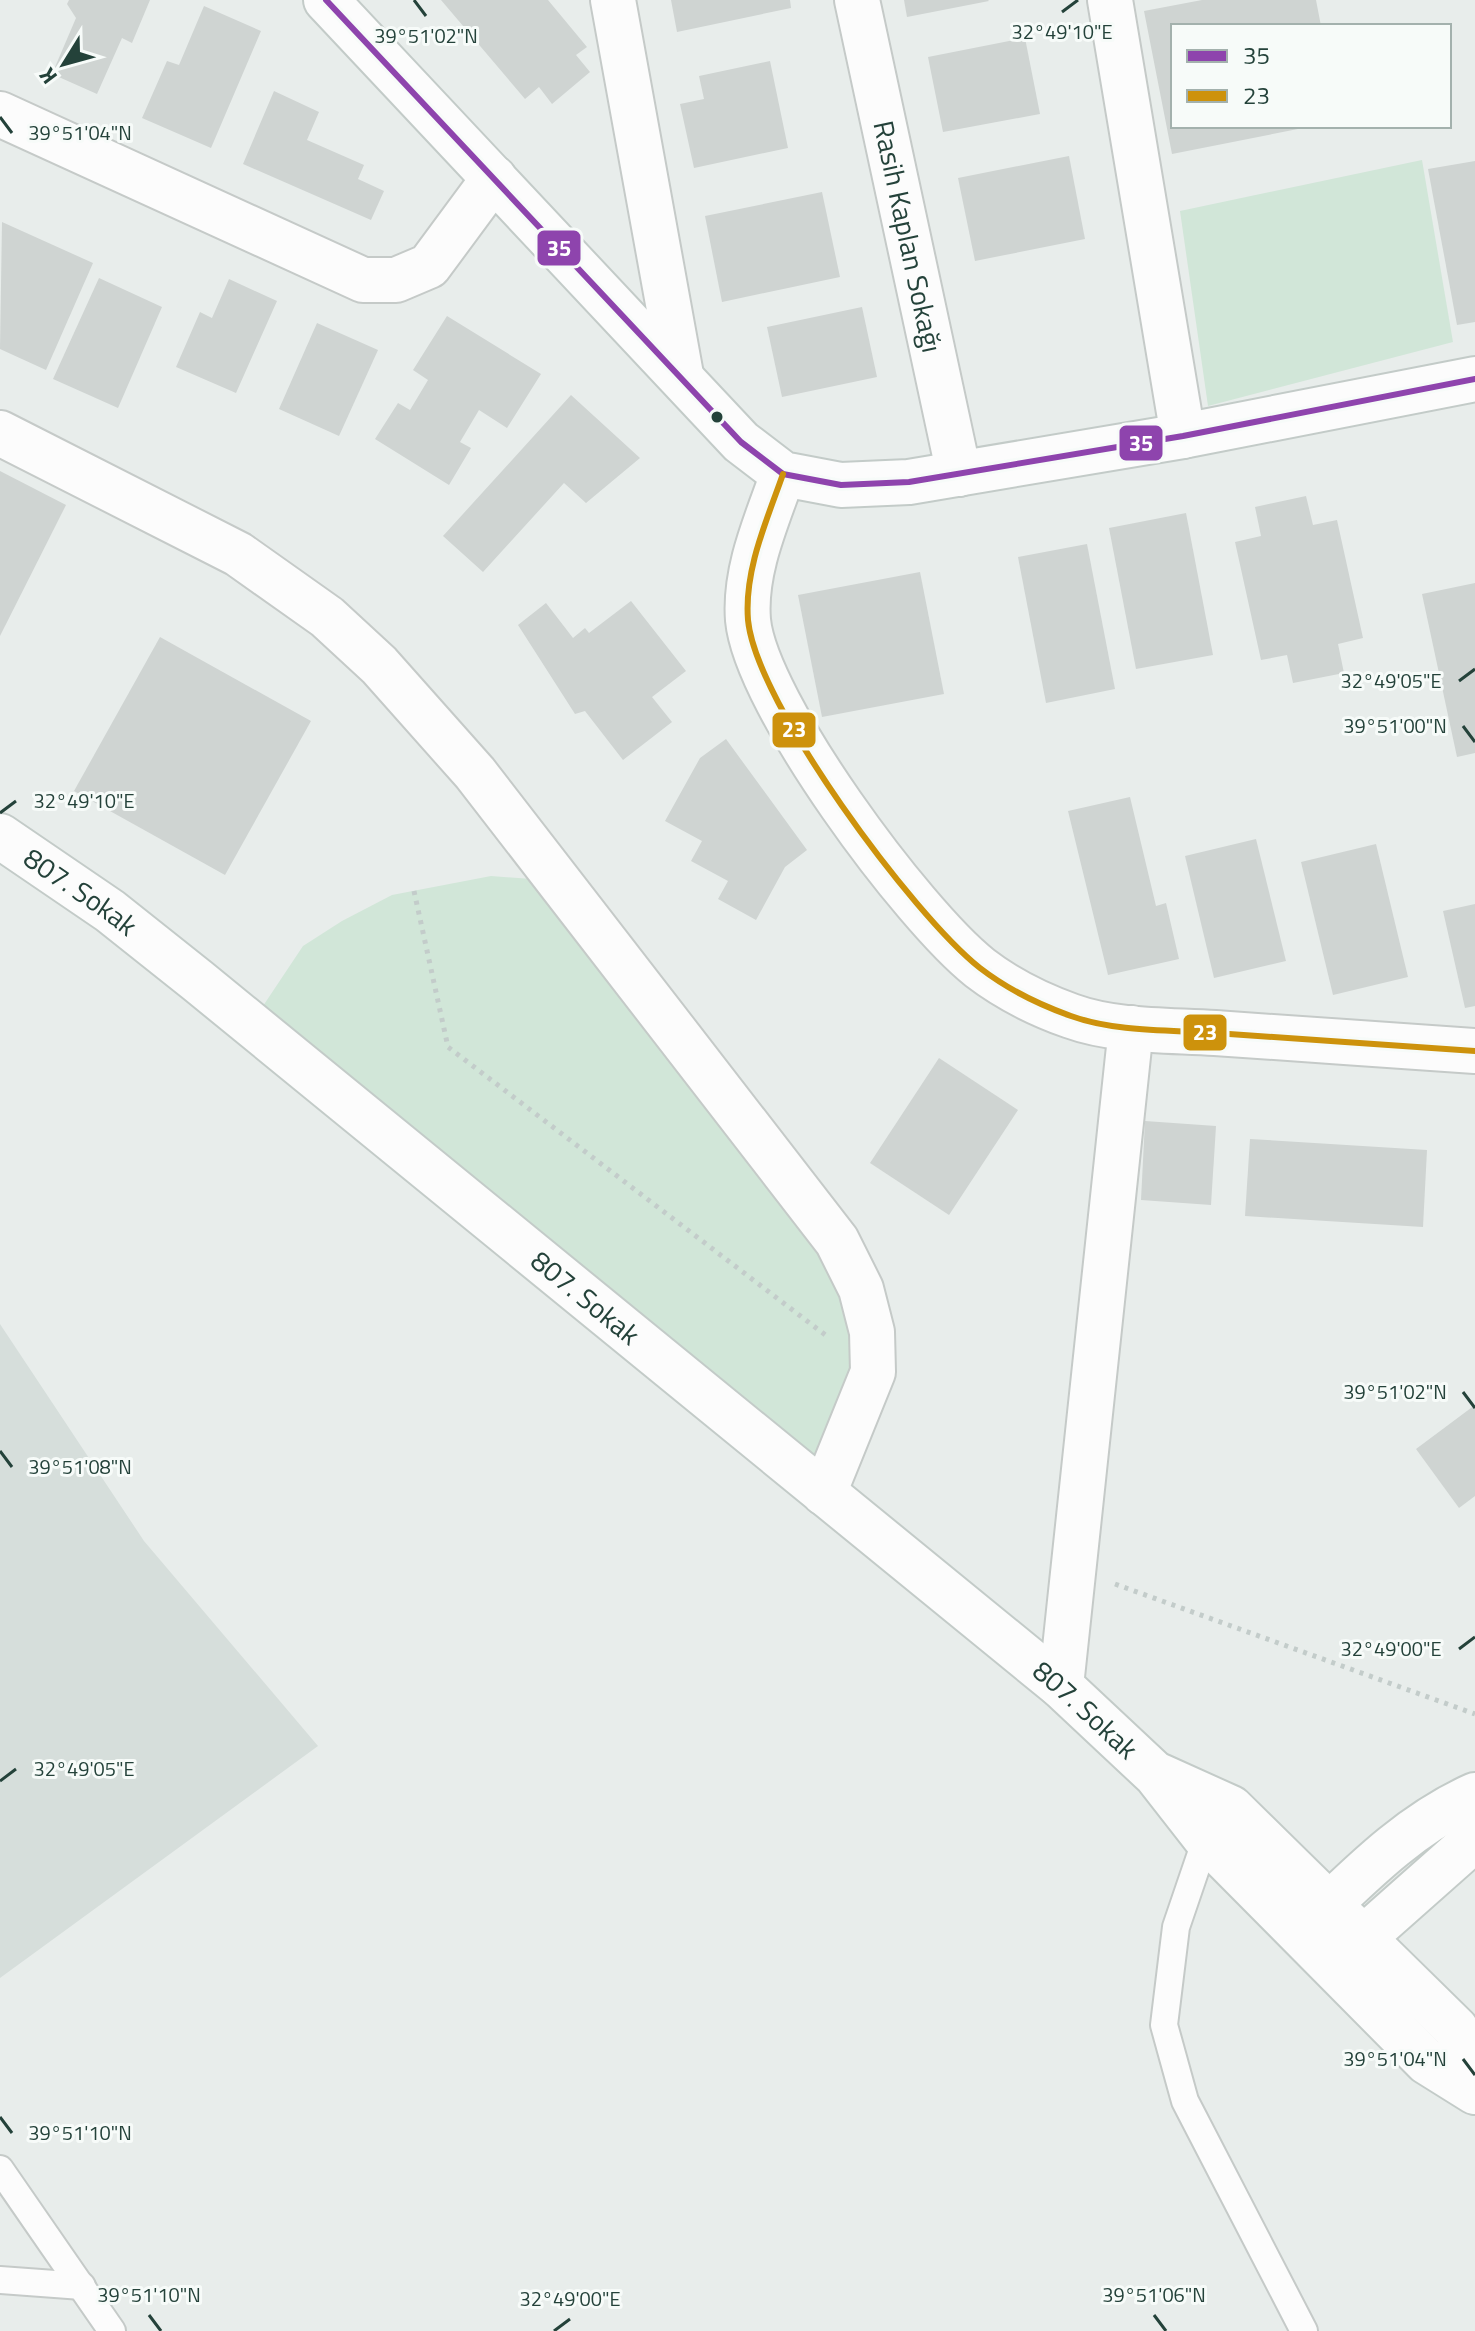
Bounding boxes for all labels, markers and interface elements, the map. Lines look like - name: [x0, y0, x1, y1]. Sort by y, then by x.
- text: 32°49'10"E: [1011, 16, 1113, 47]
- text: 39°51'02"N: [374, 20, 478, 51]
- north arrow: [24, 24, 104, 104]
- legend: [1171, 24, 1451, 128]
- text: 35: [1243, 37, 1270, 73]
- text: K: [31, 61, 66, 91]
- text: 23: [1243, 77, 1270, 113]
- text: 39°51'04"N: [28, 117, 132, 148]
- street label: Rasih Kaplan Sokağı: [863, 117, 954, 356]
- line badge: 35: [536, 229, 582, 267]
- text: 35: [547, 231, 571, 265]
- unlabelled marker: [709, 409, 725, 425]
- line badge: 35: [1118, 424, 1164, 462]
- text: 35: [1129, 426, 1153, 460]
- text: 32°49'05"E: [1340, 665, 1442, 696]
- text: 39°51'00"N: [1343, 710, 1447, 741]
- line badge: 23: [771, 711, 817, 749]
- text: 23: [782, 712, 806, 746]
- text: 32°49'10"E: [33, 785, 135, 816]
- street label: 807. Sokak: [15, 836, 147, 946]
- line badge: 23: [1182, 1013, 1228, 1052]
- text: 23: [1193, 1015, 1217, 1049]
- street label: 807. Sokak: [522, 1239, 650, 1355]
- text: 39°51'02"N: [1343, 1376, 1447, 1407]
- text: 39°51'08"N: [28, 1451, 132, 1482]
- text: 32°49'00"E: [1340, 1633, 1442, 1664]
- street label: 807. Sokak: [1024, 1649, 1148, 1769]
- text: 32°49'05"E: [33, 1753, 135, 1784]
- text: 39°51'04"N: [1343, 2043, 1447, 2074]
- text: 39°51'10"N: [28, 2117, 132, 2148]
- text: 39°51'10"N: [97, 2279, 201, 2310]
- text: 39°51'06"N: [1102, 2279, 1206, 2310]
- text: 32°49'00"E: [519, 2283, 621, 2314]

